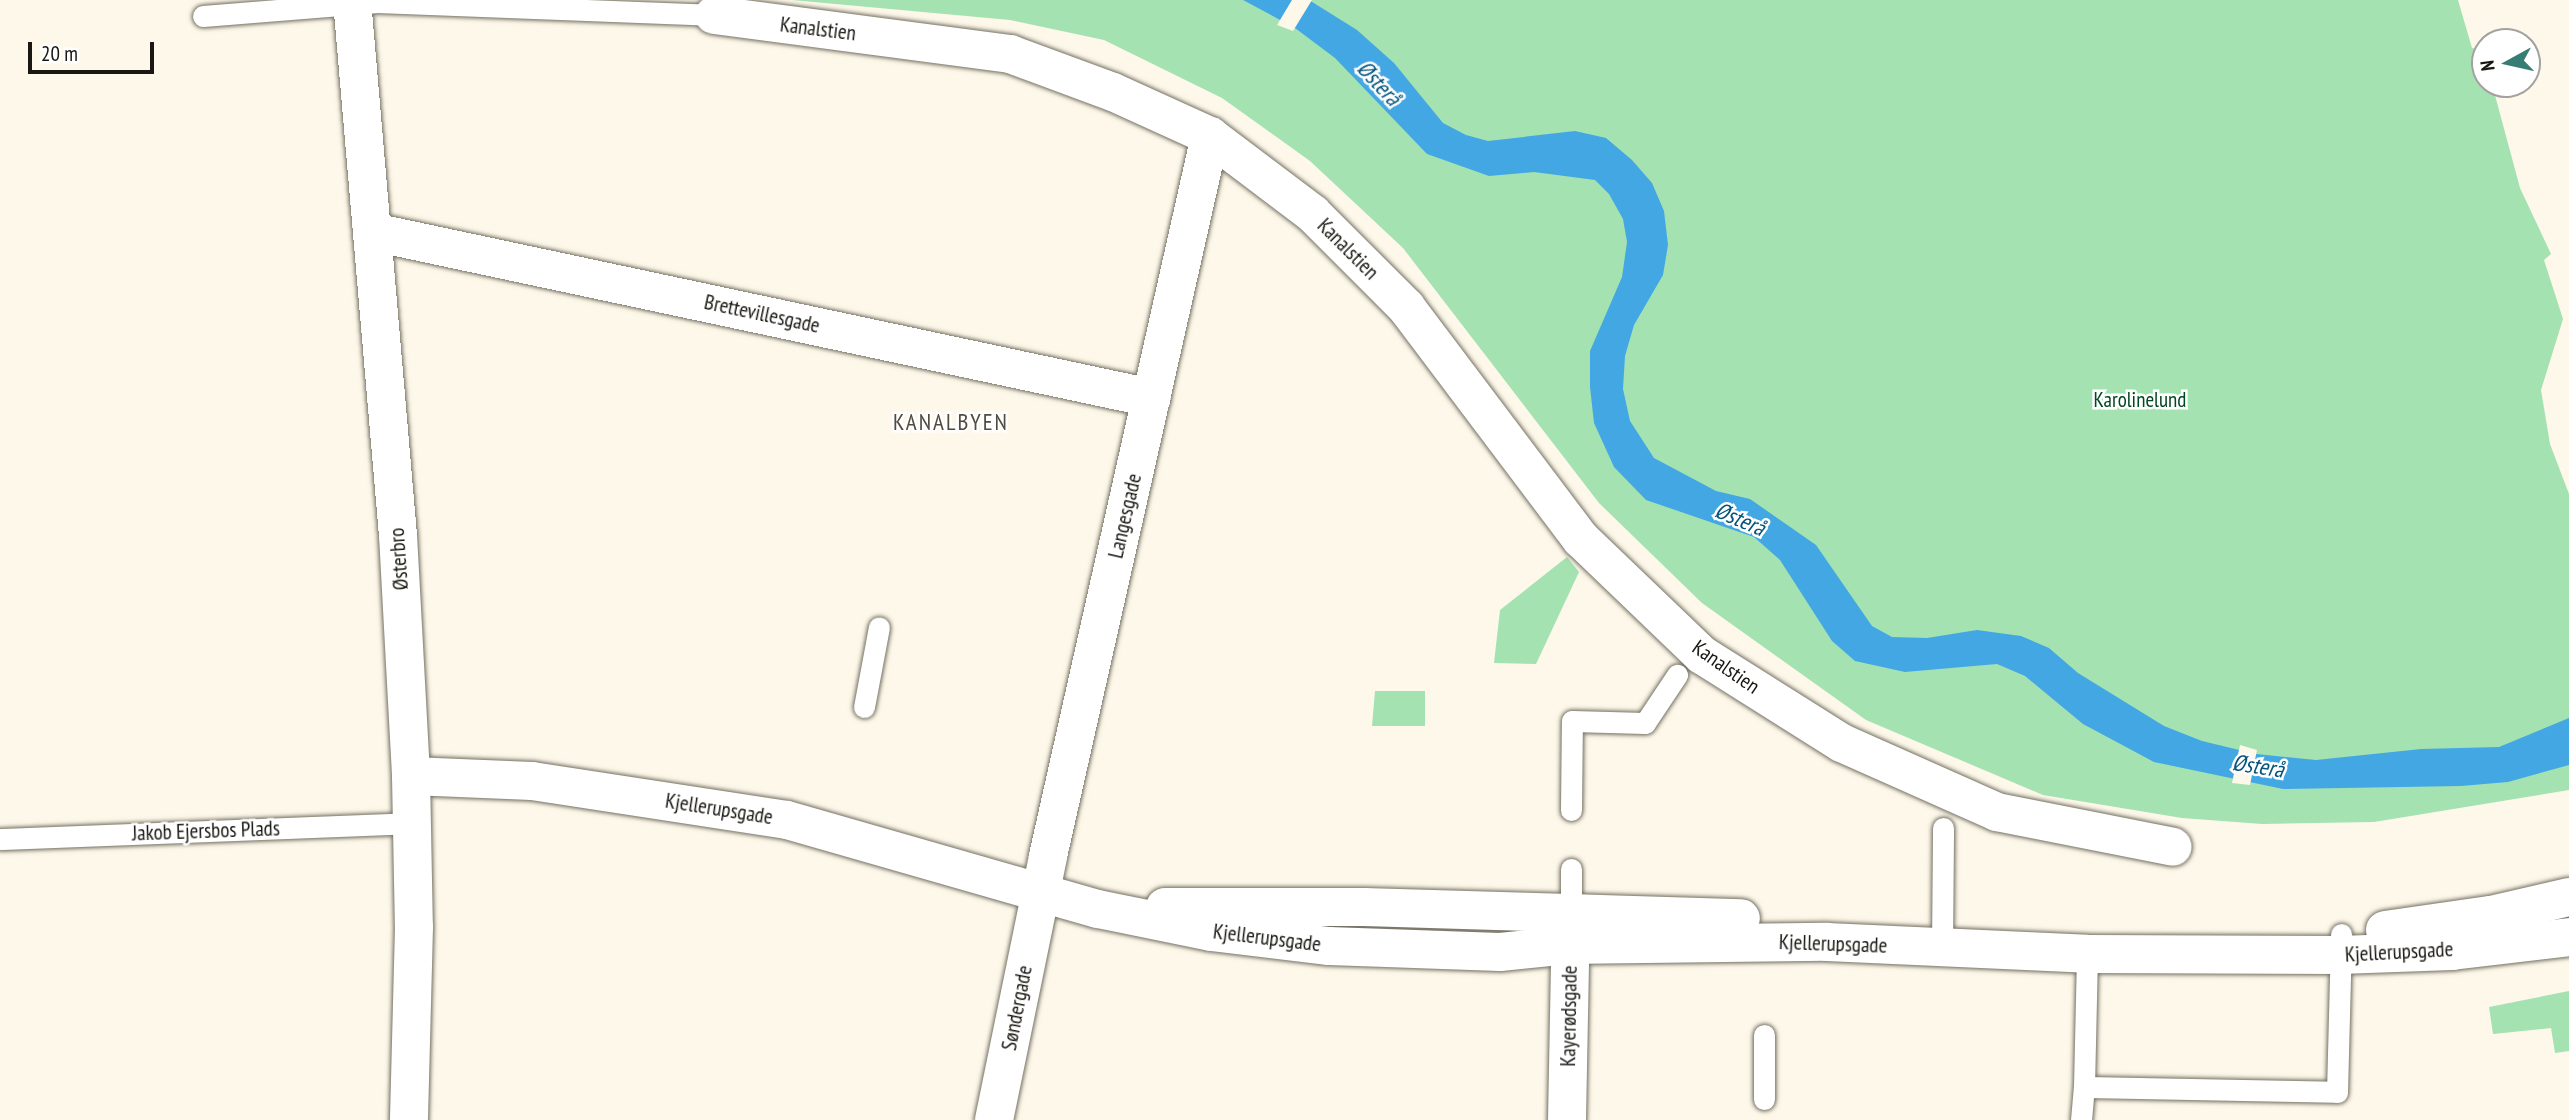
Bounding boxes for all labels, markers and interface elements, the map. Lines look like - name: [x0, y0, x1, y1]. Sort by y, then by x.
- street label: Kanalstien: [779, 12, 857, 46]
- scale bar: [32, 28, 158, 72]
- north arrow: [2471, 28, 2541, 98]
- text: 20 m: [41, 40, 78, 67]
- water label: Østerå: [1351, 55, 1407, 111]
- text: N: [2475, 59, 2500, 72]
- street label: Kanalstien: [1312, 213, 1384, 285]
- street label: Brettevillesgade: [702, 289, 822, 339]
- park label: Karolinelund: [2094, 387, 2186, 413]
- district label: KANALBYEN: [894, 408, 1008, 436]
- street label: Langesgade: [1103, 471, 1147, 561]
- water label: Østerå: [1711, 496, 1769, 542]
- street label: Østerbro: [384, 527, 414, 591]
- street label: Kanalstien: [1688, 635, 1764, 699]
- water label: Østerå: [2230, 748, 2286, 784]
- street label: Kjellerupsgade: [664, 788, 774, 830]
- street label: Jakob Ejersbos Plads: [132, 816, 280, 846]
- street label: Kjellerupsgade: [1212, 919, 1322, 957]
- street label: Kjellerupsgade: [1778, 930, 1888, 958]
- street label: Kjellerupsgade: [2344, 937, 2454, 967]
- street label: Søndergade: [996, 963, 1038, 1053]
- street label: Kayerødsgade: [1556, 965, 1582, 1067]

